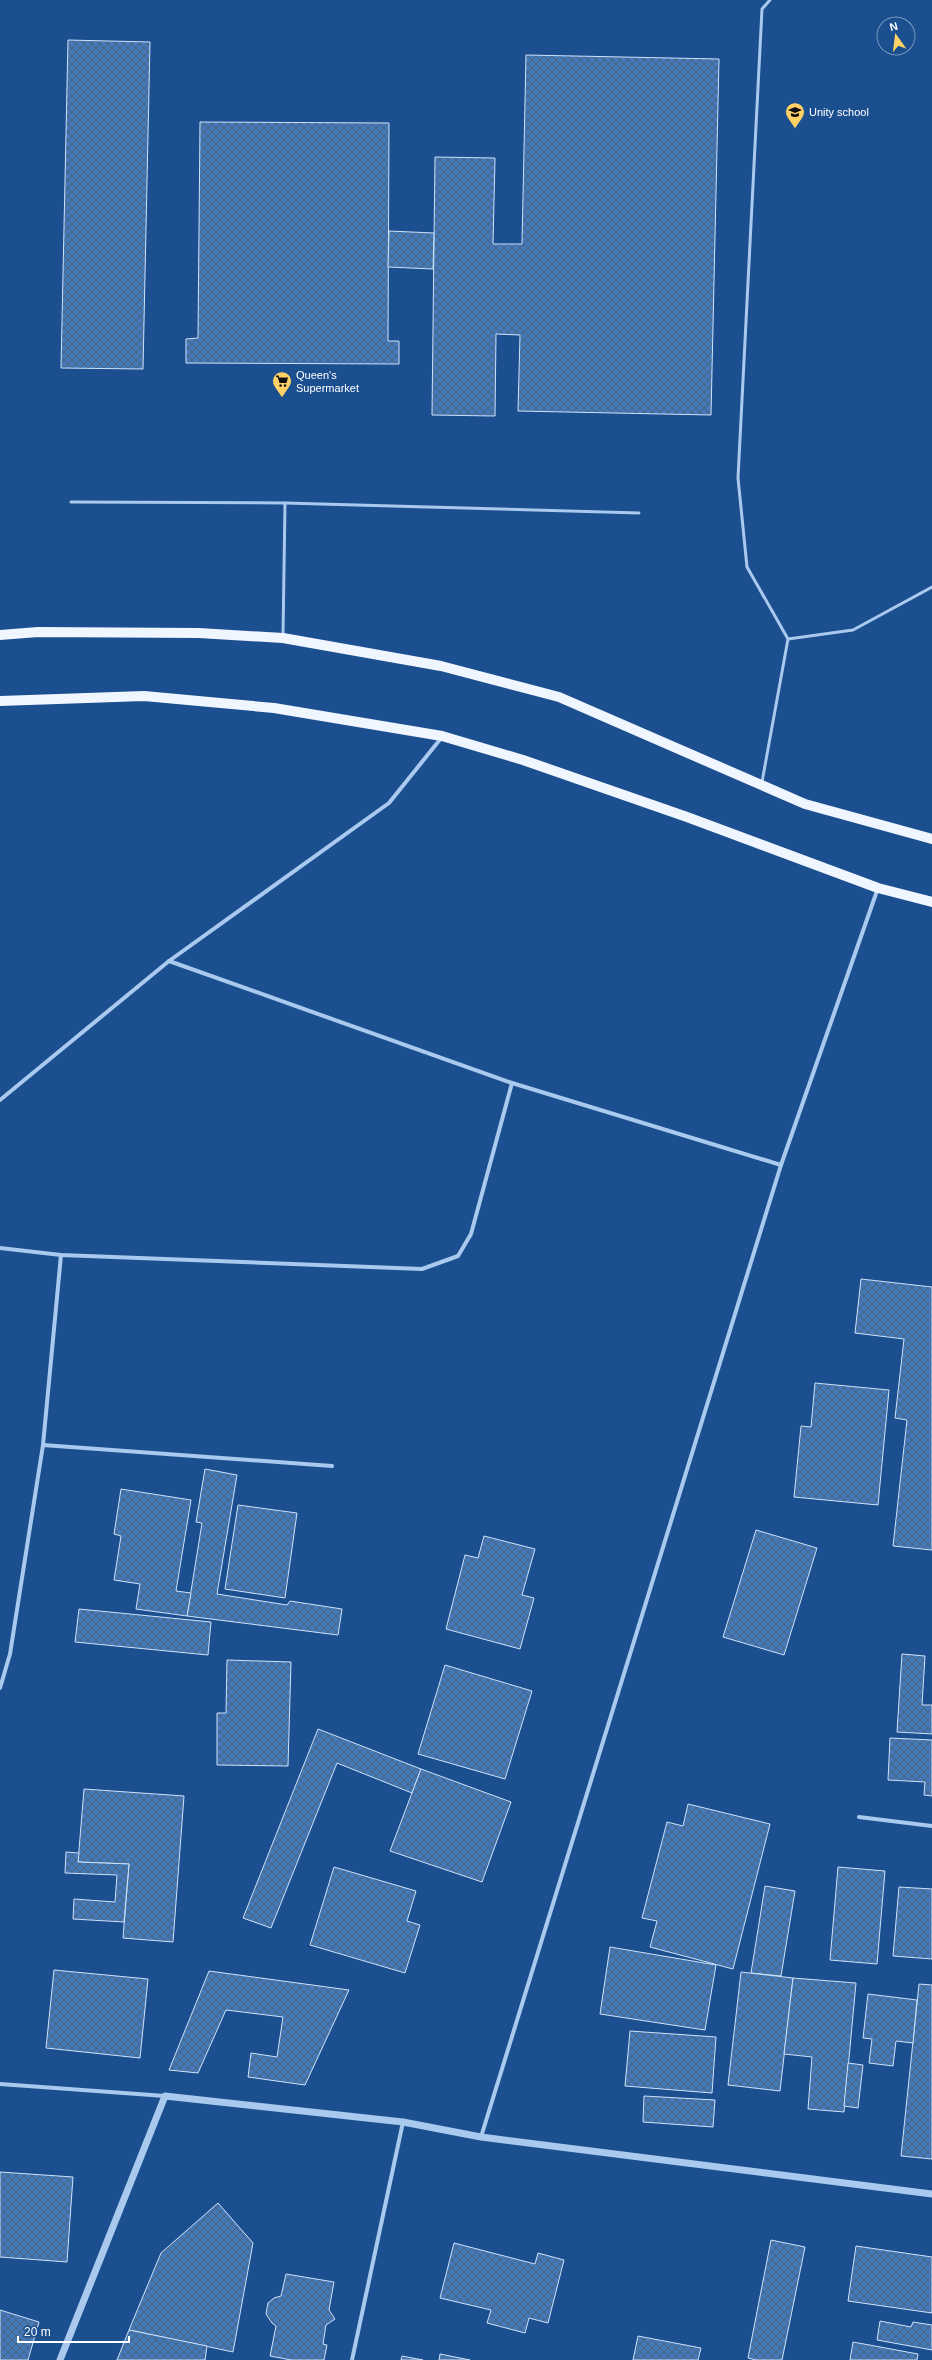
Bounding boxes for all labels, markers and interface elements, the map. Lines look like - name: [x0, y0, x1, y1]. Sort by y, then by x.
- north arrow: [876, 16, 916, 56]
- text: N: [888, 20, 899, 33]
- school or university icon: Unity school: [784, 101, 806, 129]
- place label: Unity school: [809, 106, 869, 118]
- place label: Queen's Supermarket: [296, 369, 359, 394]
- supermarket icon: Queen's Supermarket: [271, 370, 293, 398]
- scale bar: [18, 2318, 129, 2344]
- text: 20 m: [24, 2325, 51, 2339]

